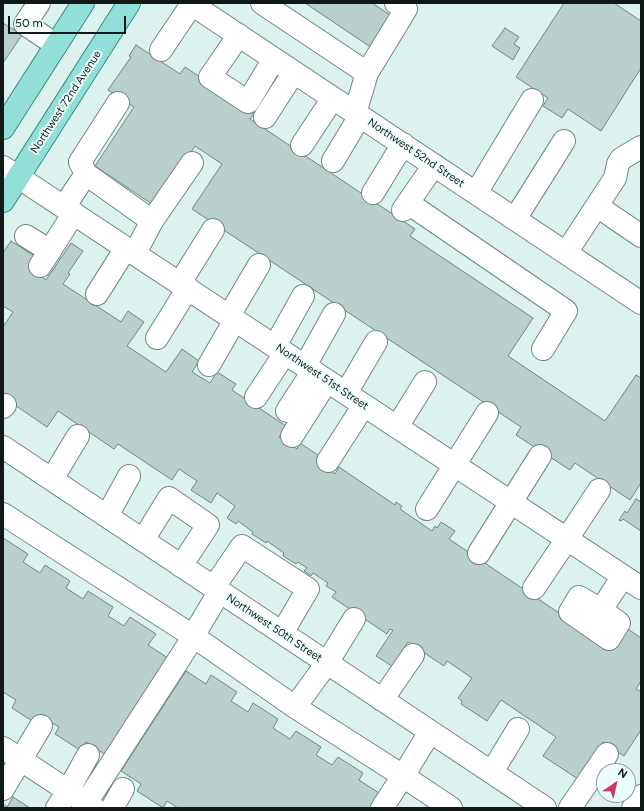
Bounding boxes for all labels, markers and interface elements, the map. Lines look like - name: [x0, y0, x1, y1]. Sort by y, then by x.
- scale bar: [10, 8, 128, 34]
- text: 50 m: [15, 16, 43, 30]
- street label: Northwest 72nd Avenue: [28, 48, 104, 156]
- street label: Northwest 52nd Street: [365, 116, 467, 190]
- street label: Northwest 51st Street: [273, 341, 371, 413]
- street label: Northwest 50th Street: [224, 591, 324, 665]
- north arrow: [596, 763, 636, 803]
- text: N: [615, 766, 630, 781]

